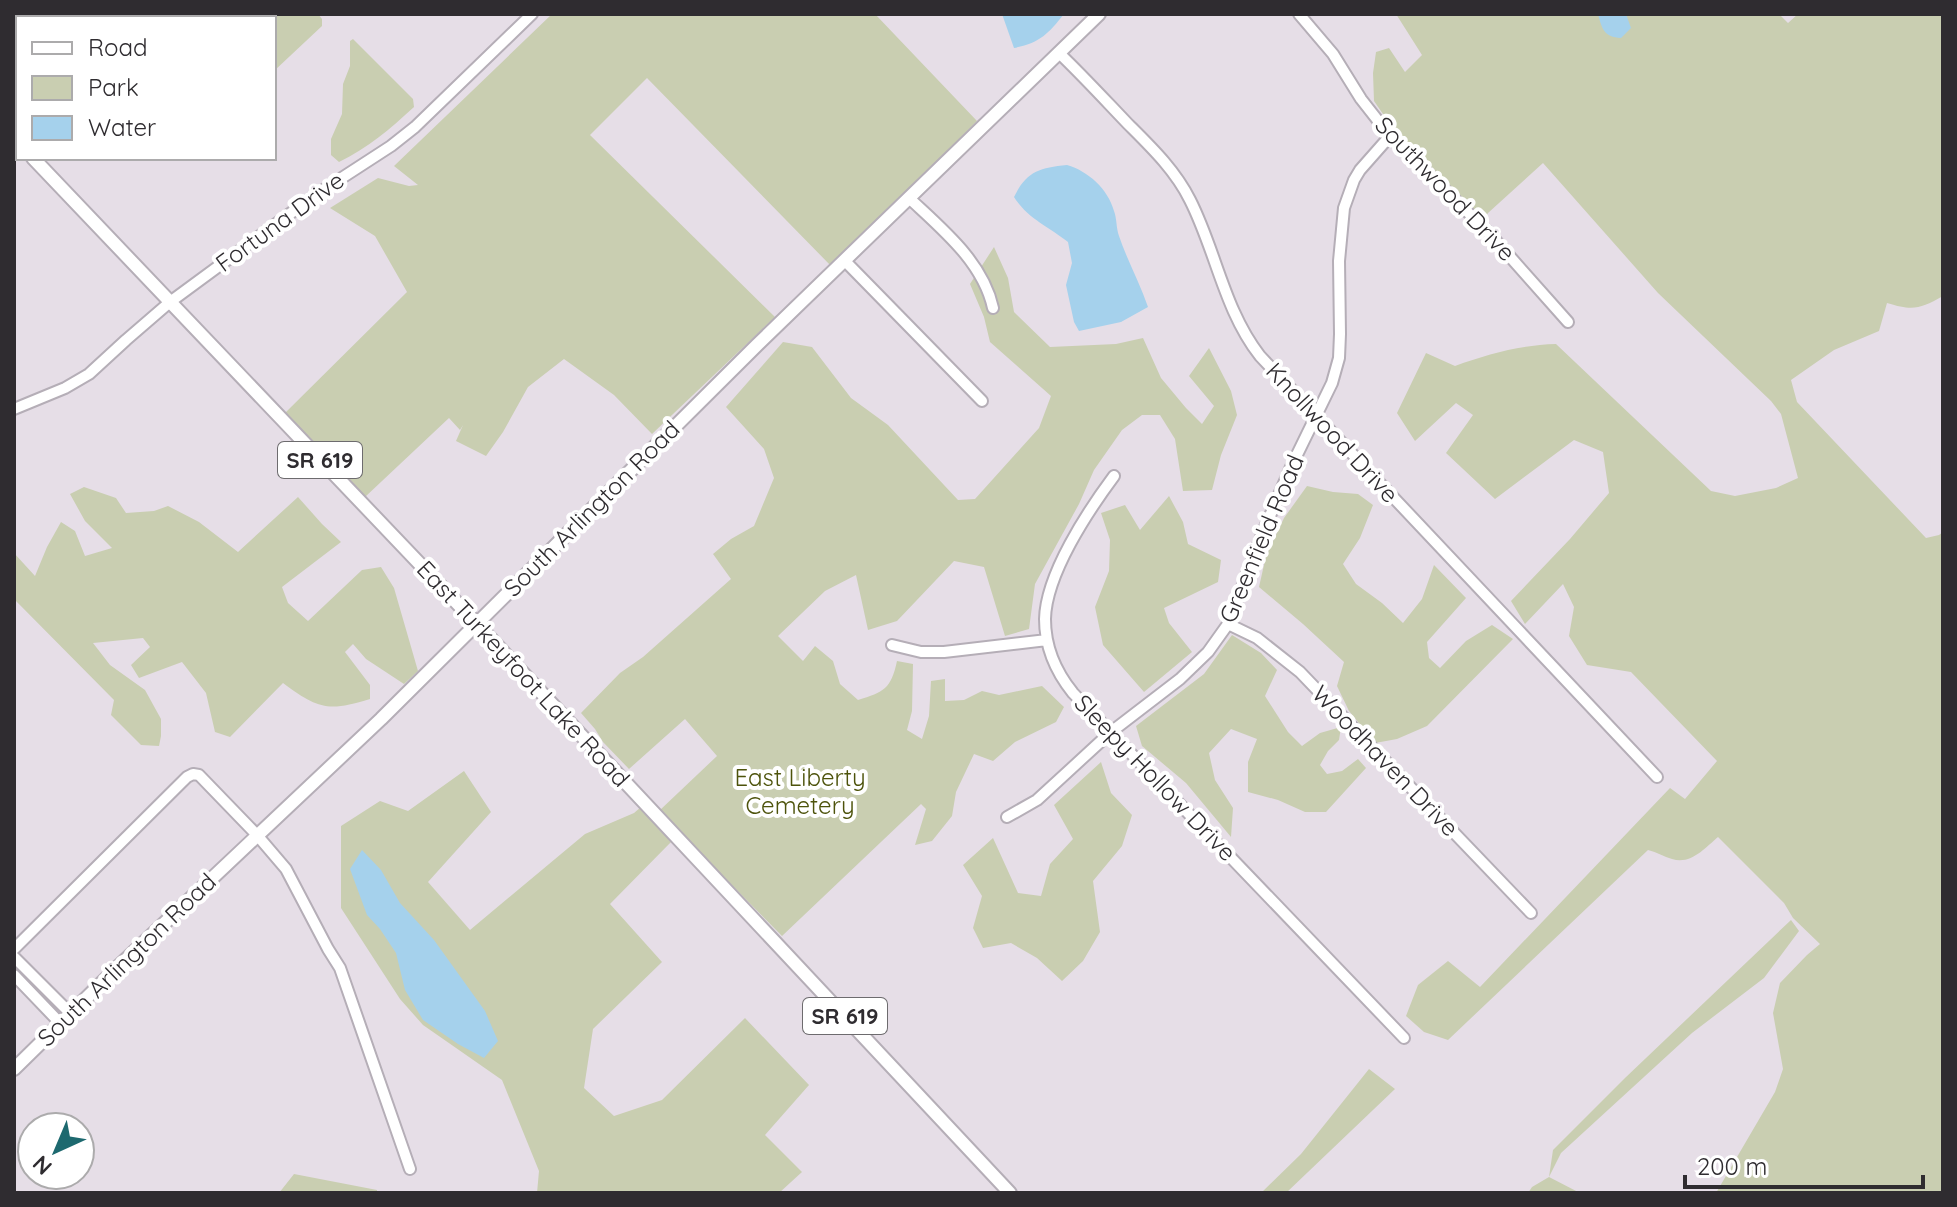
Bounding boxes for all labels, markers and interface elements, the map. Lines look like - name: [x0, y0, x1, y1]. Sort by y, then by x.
- legend: [16, 16, 276, 160]
- text: Road: [88, 32, 148, 62]
- text: Park: [88, 72, 139, 102]
- street label: Southwood Drive: [1369, 110, 1522, 267]
- text: Water: [88, 112, 156, 142]
- street label: Fortuna Drive: [209, 165, 350, 278]
- street label: Knollwood Drive: [1260, 356, 1405, 509]
- street label: South Arlington Road: [497, 414, 686, 603]
- road number: SR 619: [278, 442, 362, 478]
- street label: Greenfield Road: [1212, 450, 1310, 627]
- street label: East Turkeyfoot Lake Road: [411, 554, 637, 793]
- street label: Woodhaven Drive: [1306, 678, 1465, 842]
- street label: Sleepy Hollow Drive: [1068, 688, 1243, 867]
- park label: East Liberty Cemetery: [734, 762, 866, 820]
- street label: South Arlington Road: [31, 866, 222, 1052]
- road number: SR 619: [803, 998, 887, 1034]
- north arrow: [16, 1111, 96, 1191]
- scale bar: [1685, 1139, 1923, 1189]
- text: N: [27, 1150, 58, 1181]
- text: 200 m: [1697, 1151, 1767, 1181]

